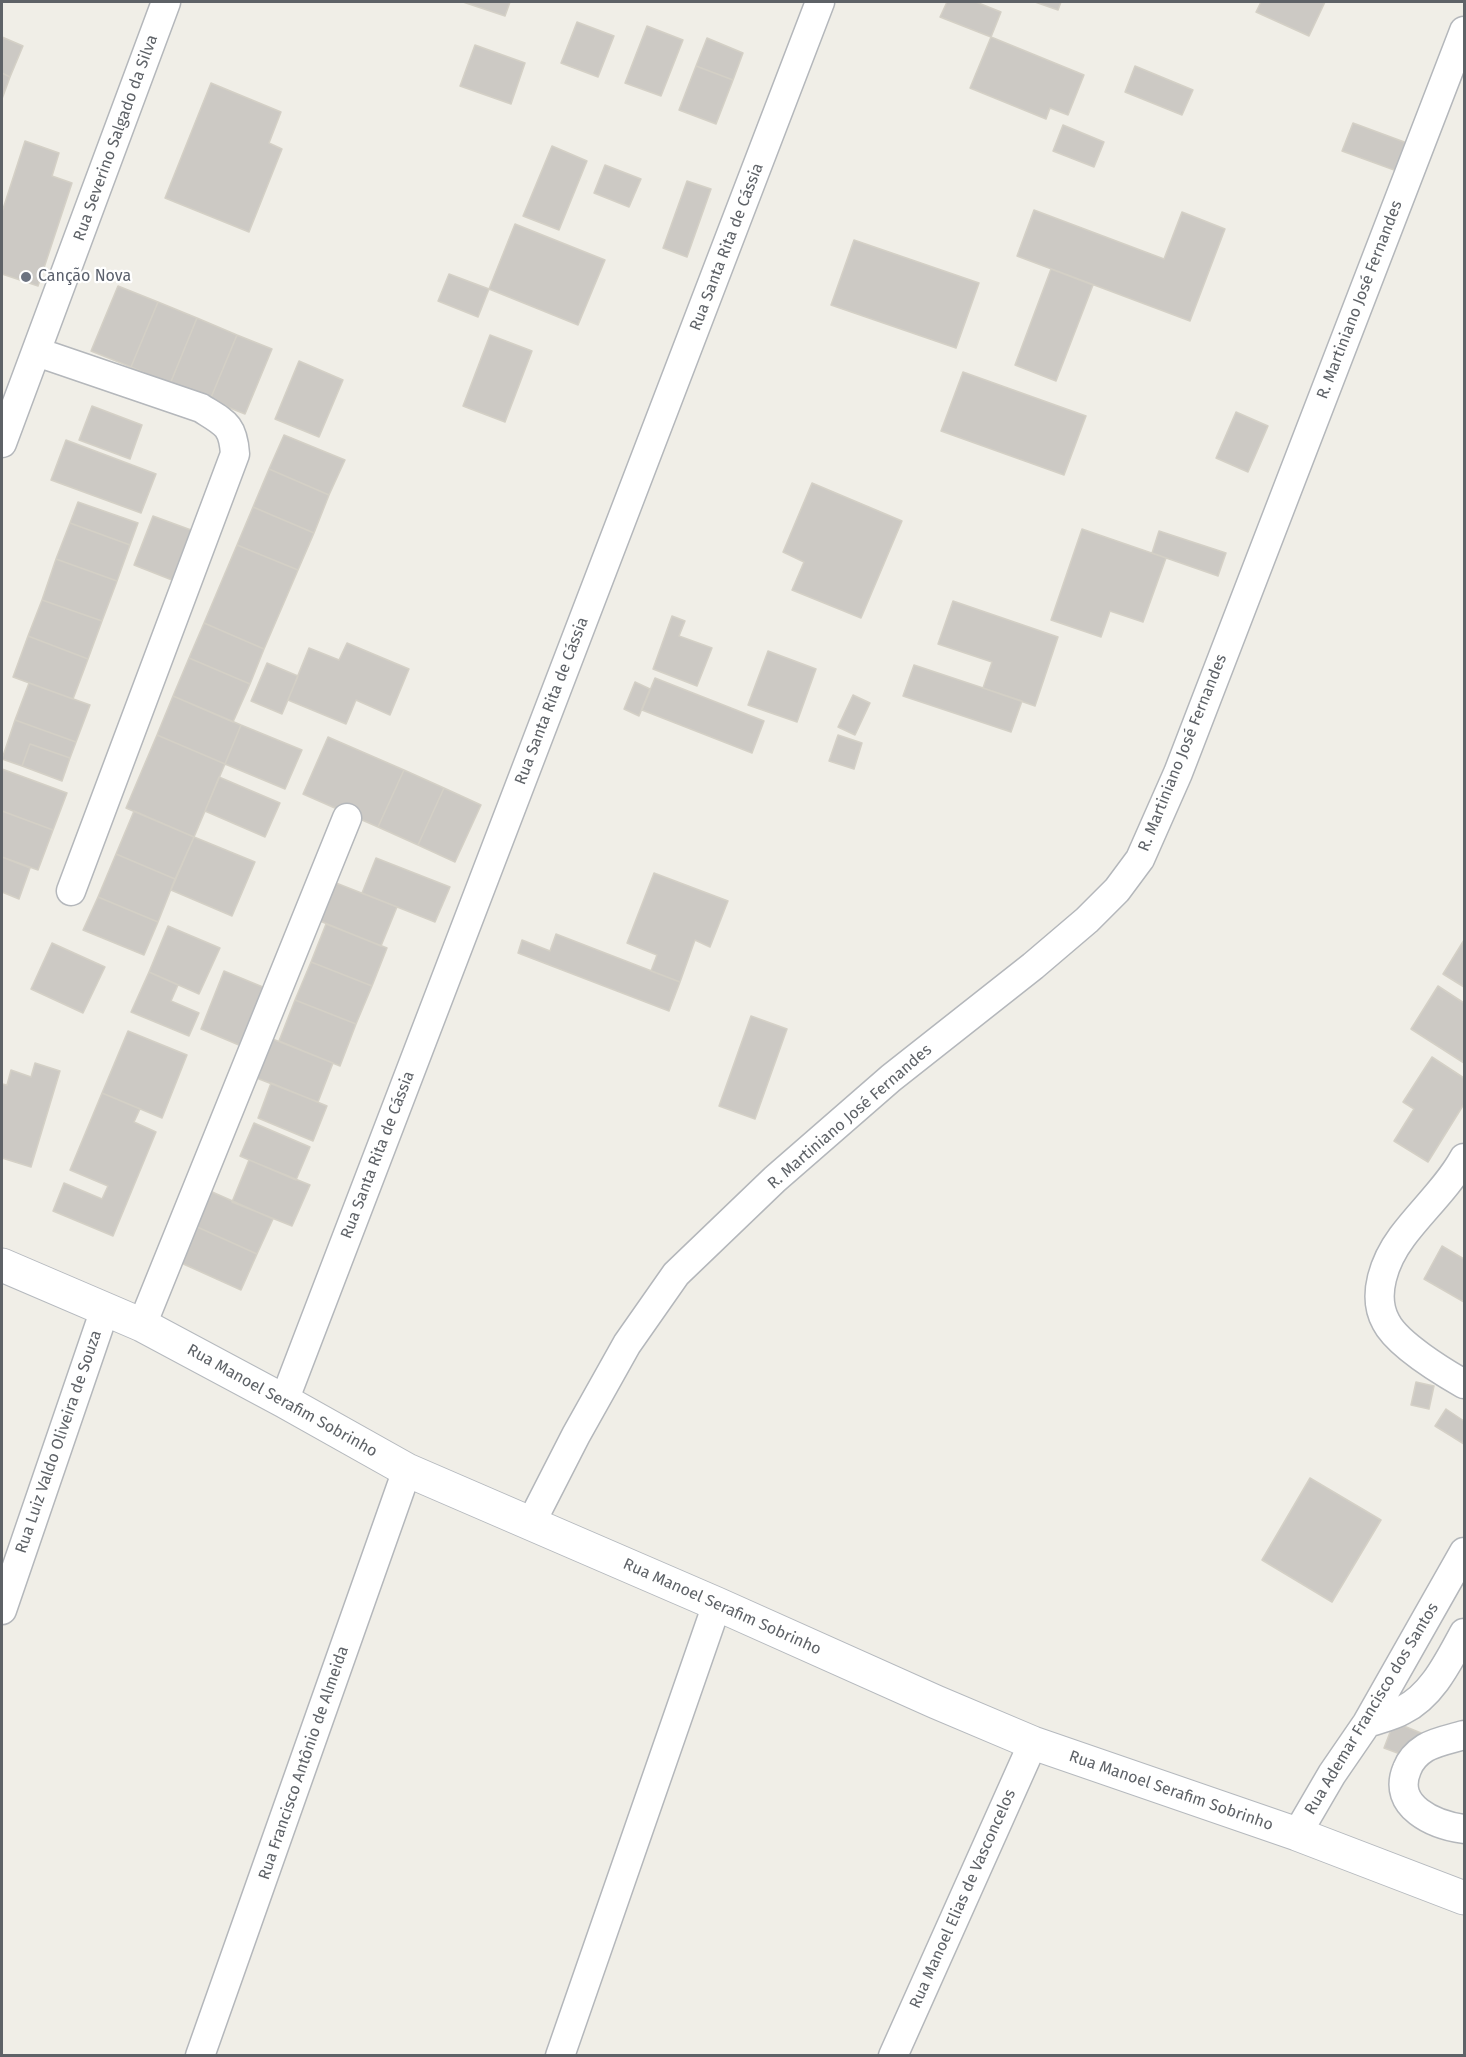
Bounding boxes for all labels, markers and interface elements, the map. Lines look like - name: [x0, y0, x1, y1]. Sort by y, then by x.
- street label: Rua Severino Salgado da Silva: [70, 32, 162, 244]
- street label: Rua Santa Rita de Cássia: [686, 160, 768, 334]
- street label: R. Martiniano José Fernandes: [1313, 198, 1407, 402]
- place label: Canção Nova: [38, 267, 131, 287]
- marker: Canção Nova: [19, 270, 33, 284]
- street label: Rua Santa Rita de Cássia: [511, 614, 593, 788]
- street label: R. Martiniano José Fernandes: [1135, 652, 1231, 854]
- street label: R. Martiniano José Fernandes: [764, 1041, 936, 1193]
- street label: Rua Santa Rita de Cássia: [337, 1068, 419, 1242]
- street label: Rua Luiz Valdo Oliveira de Souza: [12, 1328, 106, 1556]
- street label: Rua Manoel Serafim Sobrinho: [183, 1341, 381, 1461]
- street label: Rua Manoel Serafim Sobrinho: [620, 1555, 824, 1659]
- street label: Rua Ademar Francisco dos Santos: [1301, 1600, 1443, 1818]
- street label: Rua Francisco Antônio de Almeida: [255, 1644, 353, 1882]
- street label: Rua Manoel Serafim Sobrinho: [1066, 1747, 1276, 1835]
- street label: Rua Manoel Elias de Vasconcelos: [906, 1787, 1020, 2011]

